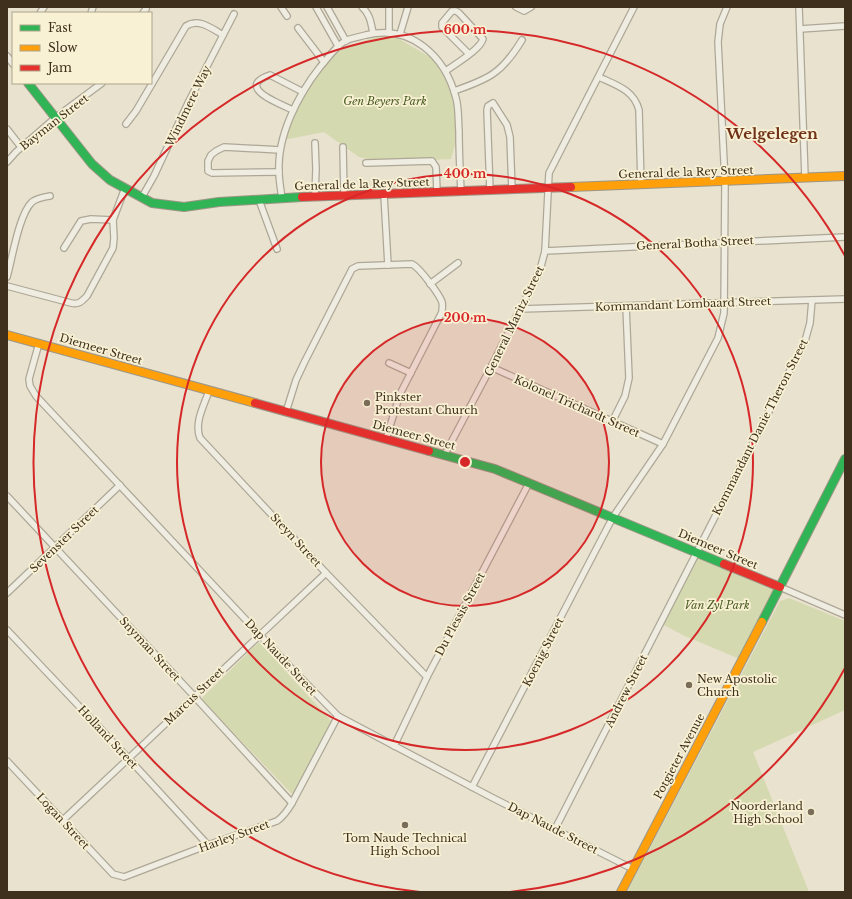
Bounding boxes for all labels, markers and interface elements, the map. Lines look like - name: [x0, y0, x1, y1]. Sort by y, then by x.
- legend: [12, 12, 152, 84]
- text: Fast: [48, 20, 73, 35]
- text: 600 m: [444, 22, 487, 37]
- text: Slow: [48, 40, 78, 55]
- text: Jam: [46, 60, 72, 75]
- street label: Windmere Way: [162, 63, 214, 150]
- street label: Bayman Street: [17, 90, 92, 153]
- park label: Gen Beyers Park: [343, 94, 427, 108]
- district label: Welgelegen: [725, 124, 818, 143]
- street label: General de la Rey Street: [618, 163, 755, 181]
- text: 400 m: [444, 166, 487, 181]
- street label: General de la Rey Street: [294, 175, 431, 193]
- street label: General Botha Street: [636, 233, 755, 253]
- street label: General Maritz Street: [481, 263, 547, 379]
- street label: Kommandant Lombaard Street: [595, 294, 772, 314]
- text: 200 m: [444, 310, 487, 325]
- street label: Diemeer Street: [58, 331, 145, 368]
- street label: Kommandant Danie Theron Street: [709, 336, 811, 518]
- street label: Kolonel Trichardt Street: [512, 372, 643, 440]
- place label: Pinkster Protestant Church: [375, 390, 478, 417]
- marker: Pinkster Protestant Church: [362, 398, 372, 408]
- street label: Diemeer Street: [371, 417, 458, 453]
- centre of rings: [458, 455, 472, 469]
- street label: Sevenster Street: [27, 502, 102, 575]
- street label: Steyn Street: [268, 510, 325, 570]
- street label: Diemeer Street: [676, 526, 761, 572]
- street label: Du Plessis Street: [432, 569, 488, 658]
- park label: Van Zyl Park: [684, 598, 750, 612]
- street label: Snyman Street: [117, 614, 184, 685]
- street label: Koenig Street: [520, 614, 567, 689]
- street label: Dap Naude Street: [242, 616, 321, 699]
- street label: Andrew Street: [601, 651, 651, 731]
- street label: Marcus Street: [161, 663, 227, 728]
- place label: New Apostolic Church: [697, 672, 777, 699]
- marker: New Apostolic Church: [684, 680, 694, 690]
- street label: Holland Street: [75, 702, 142, 772]
- street label: Potgieter Avenue: [650, 711, 708, 801]
- street label: Logan Street: [33, 790, 93, 853]
- street label: Dap Naude Street: [506, 799, 601, 857]
- place label: Noorderland High School: [730, 799, 804, 826]
- marker: Noorderland High School: [806, 807, 816, 817]
- street label: Harley Street: [197, 816, 272, 855]
- marker: Tom Naude Technical High School: [400, 820, 410, 830]
- place label: Tom Naude Technical High School: [343, 831, 467, 858]

